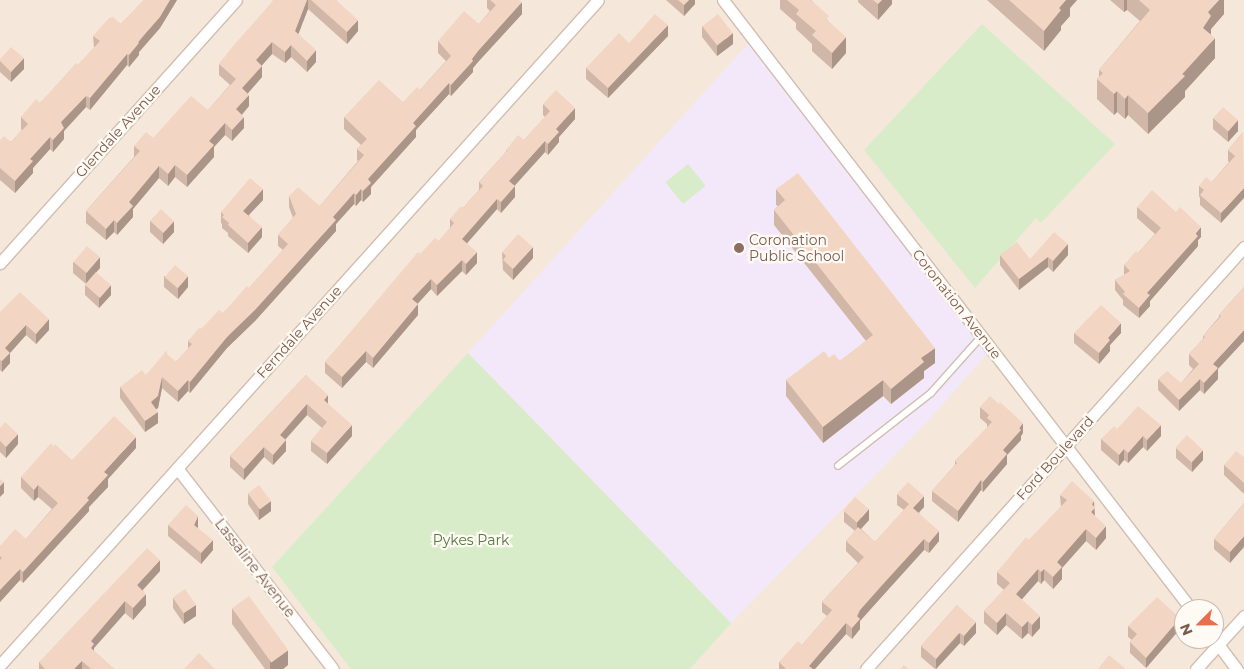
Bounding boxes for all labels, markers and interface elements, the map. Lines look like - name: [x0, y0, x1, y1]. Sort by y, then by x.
- street label: Glendale Avenue: [72, 81, 164, 181]
- place label: Coronation Public School: [749, 232, 844, 264]
- marker: Coronation Public School: [733, 242, 745, 254]
- street label: Coronation Avenue: [909, 246, 1005, 362]
- street label: Ferndale Avenue: [253, 282, 345, 382]
- street label: Ford Boulevard: [1013, 413, 1097, 503]
- street label: Lassaline Avenue: [211, 515, 299, 621]
- park label: Pykes Park: [433, 532, 509, 548]
- north arrow: [1174, 599, 1224, 649]
- text: N: [1176, 621, 1197, 638]

